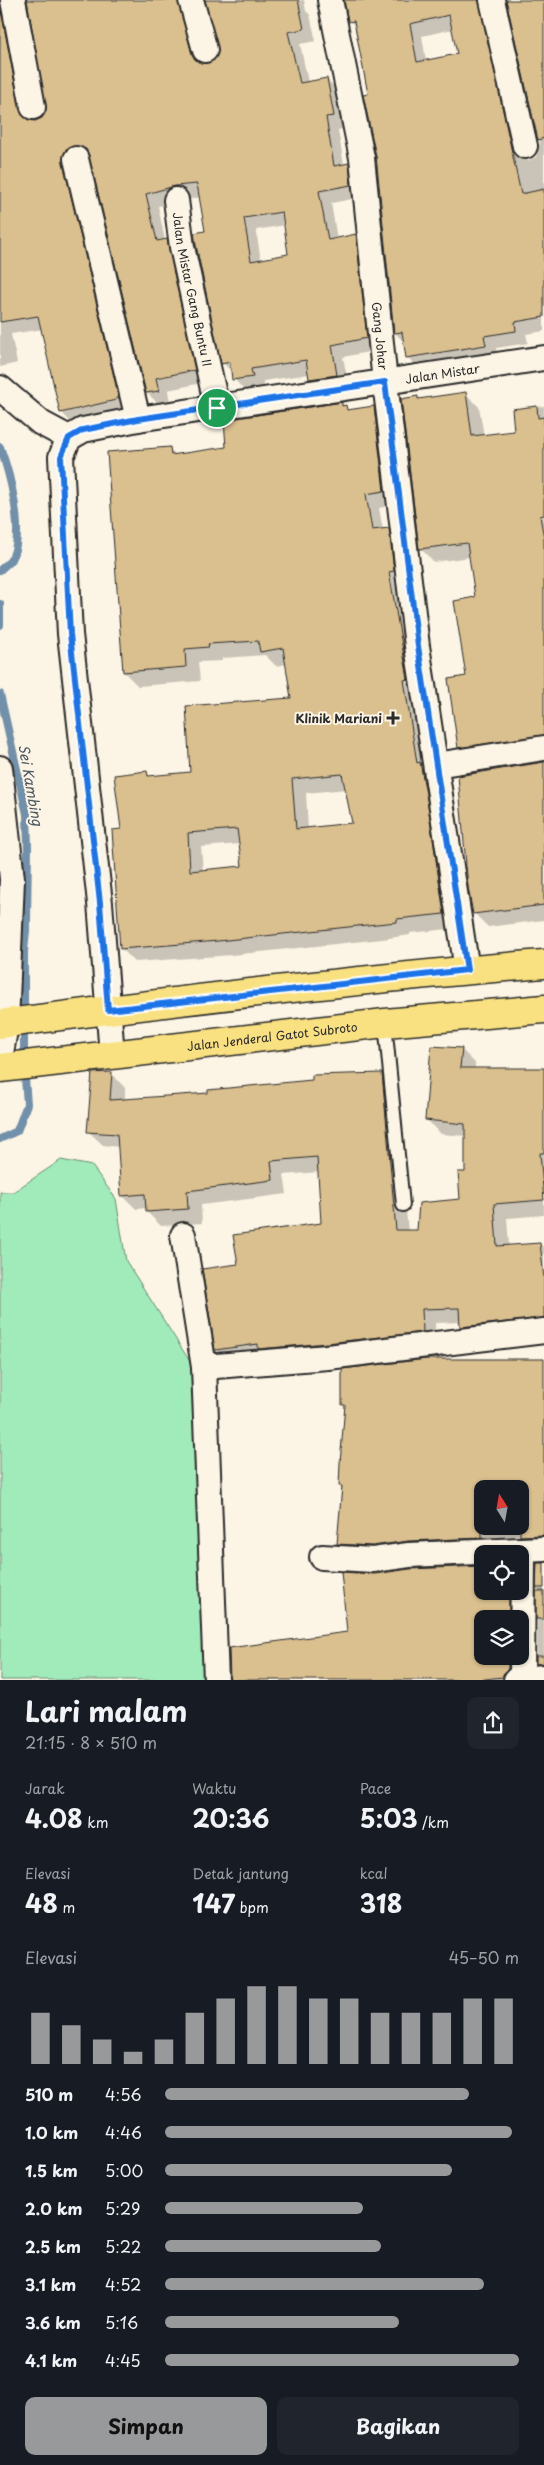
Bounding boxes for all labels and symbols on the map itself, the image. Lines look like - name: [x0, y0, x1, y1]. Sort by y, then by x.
- street label: Jalan Mistar Gang Buntu II: [169, 211, 217, 368]
- street label: Gang Johar: [368, 301, 393, 371]
- street label: Jalan Mistar: [404, 359, 481, 388]
- pin: [196, 387, 238, 429]
- place label: Klinik Mariani: [296, 709, 382, 727]
- marker: Klinik Mariani: [386, 711, 400, 725]
- water label: Sei Kambing: [14, 743, 49, 828]
- street label: Jalan Jenderal Gatot Subroto: [186, 1017, 359, 1055]
- north arrow: [474, 1480, 529, 1535]

